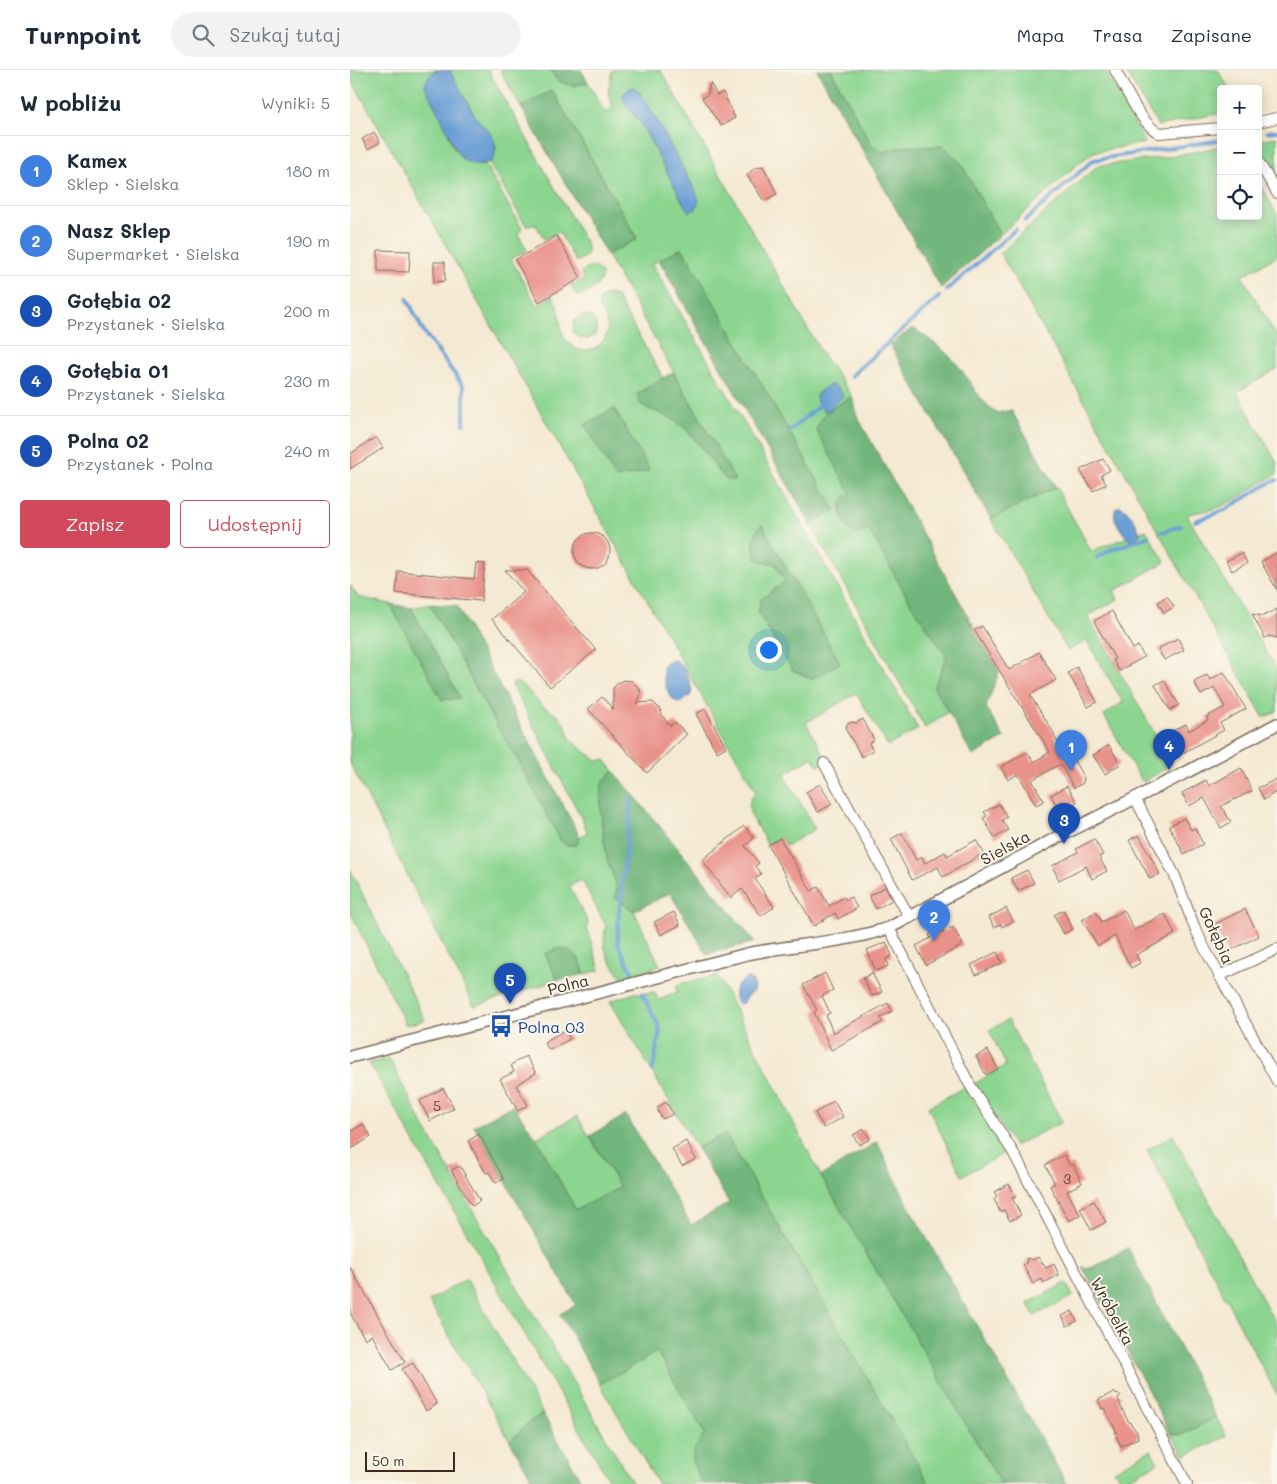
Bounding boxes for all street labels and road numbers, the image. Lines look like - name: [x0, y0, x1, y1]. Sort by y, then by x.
- street label: Sielska: [976, 825, 1034, 869]
- street label: Gołębia: [1195, 903, 1239, 967]
- street label: Polna: [545, 969, 591, 999]
- street label: Wróbelka: [1086, 1273, 1140, 1349]

